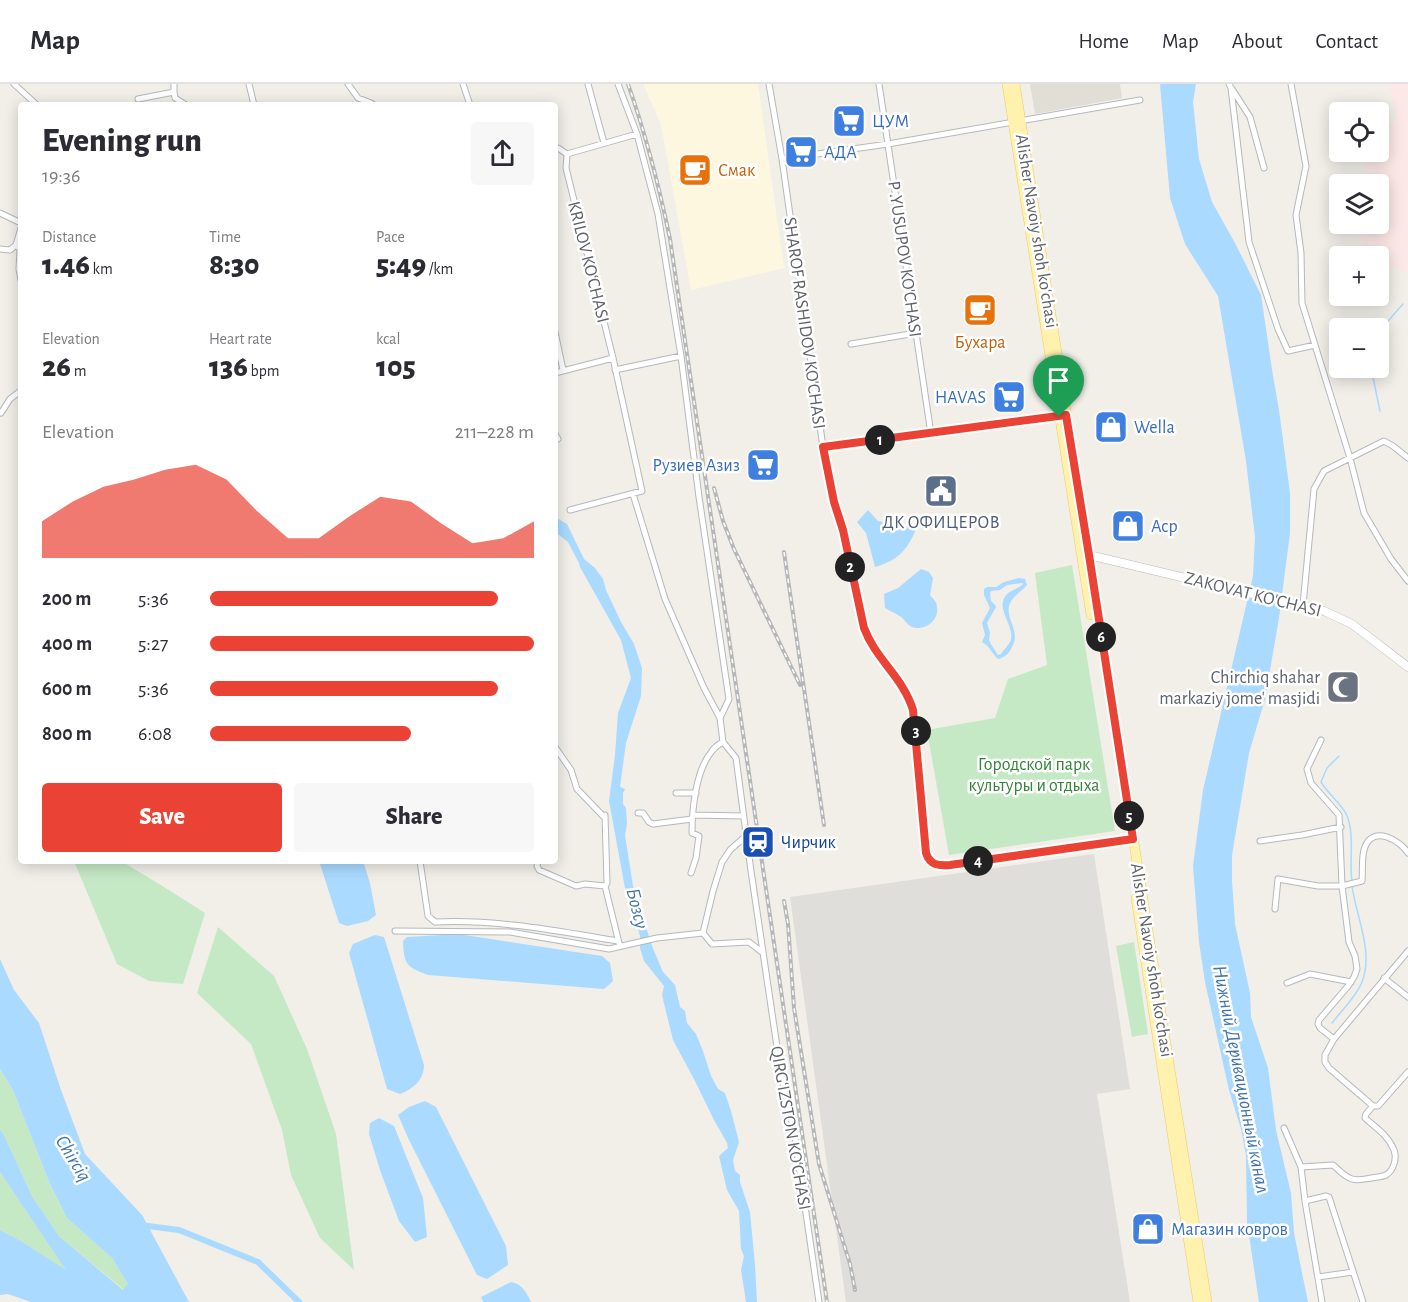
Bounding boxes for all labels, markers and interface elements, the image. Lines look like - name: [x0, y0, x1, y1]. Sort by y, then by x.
- text: Map: [30, 27, 80, 55]
- text: Home: [1078, 31, 1129, 52]
- text: Map: [1162, 31, 1199, 52]
- text: About: [1232, 31, 1282, 52]
- text: Contact: [1315, 31, 1378, 52]
- map controls: [1329, 102, 1389, 378]
- button: locate: [1329, 102, 1389, 162]
- supermarket icon: ЦУМ: [831, 103, 867, 139]
- place label: ЦУМ: [872, 113, 909, 131]
- button: share: [471, 122, 534, 185]
- text: Evening run: [42, 125, 202, 158]
- street label: Alisher Navoiy shoh koʻchasi: [1012, 133, 1060, 329]
- supermarket icon: АДА: [783, 134, 819, 170]
- place label: АДА: [824, 144, 857, 162]
- cafe icon: Смак: [677, 152, 713, 188]
- place label: Смак: [718, 162, 756, 180]
- text: 19:36: [42, 166, 81, 186]
- button: layers: [1329, 174, 1389, 234]
- street label: P .YUSUPOV KO'CHASI: [884, 180, 924, 338]
- street label: KRILOV KO‘CHASI: [564, 200, 612, 325]
- street label: SHAROF RASHIDOV KO'CHASI: [780, 216, 828, 430]
- text: Distance: [42, 229, 96, 245]
- text: Time: [209, 229, 241, 245]
- text: Pace: [376, 229, 405, 245]
- button: +: [1329, 246, 1389, 306]
- text: 1.46: [42, 250, 90, 280]
- text: 8:30: [209, 250, 260, 280]
- text: 5:49: [376, 250, 426, 280]
- text: km: [90, 261, 113, 277]
- text: /km: [426, 261, 453, 277]
- cafe icon: Бухара: [962, 292, 998, 328]
- button: −: [1329, 318, 1389, 378]
- text: Elevation: [42, 331, 100, 347]
- text: Heart rate: [209, 331, 272, 347]
- text: kcal: [376, 331, 400, 347]
- place label: Бухара: [954, 334, 1006, 352]
- text: 26: [42, 352, 71, 382]
- text: 136: [209, 352, 248, 382]
- text: 105: [376, 352, 416, 382]
- pin: [1033, 355, 1084, 417]
- text: m: [71, 363, 87, 379]
- text: bpm: [248, 363, 280, 379]
- icon: arrive: [1042, 364, 1075, 397]
- supermarket icon: HAVAS: [991, 379, 1027, 415]
- place label: HAVAS: [935, 389, 986, 407]
- shop icon: Wella: [1093, 409, 1129, 445]
- place label: Wella: [1134, 419, 1175, 437]
- text: Elevation: [42, 422, 114, 442]
- text: 211–228 m: [455, 422, 534, 442]
- pin: 1: [865, 425, 895, 455]
- text: 1: [877, 432, 883, 448]
- supermarket icon: Рузиев Азиз: [745, 447, 781, 483]
- place label: Рузиев Азиз: [652, 457, 740, 475]
- public building icon: ДК ОФИЦЕРОВ: [923, 473, 959, 509]
- shop icon: Аср: [1110, 508, 1146, 544]
- place label: ДК ОФИЦЕРОВ: [882, 514, 1000, 532]
- place label: Аср: [1151, 518, 1178, 536]
- pin: 2: [835, 552, 865, 582]
- text: 2: [846, 559, 854, 575]
- street label: ZAKOVAT KO'CHASI: [1183, 569, 1323, 621]
- text: 200 m: [42, 589, 91, 609]
- text: 5:36: [138, 589, 169, 609]
- pin: 6: [1086, 622, 1116, 652]
- text: 6: [1097, 629, 1105, 645]
- text: 400 m: [42, 634, 92, 654]
- text: 5:27: [138, 634, 168, 654]
- place label: Chirchiq shahar markaziy jome' masjidi: [1159, 669, 1320, 708]
- mosque icon: Chirchiq shahar markaziy jome' masjidi: [1325, 669, 1361, 705]
- text: 600 m: [42, 679, 92, 699]
- text: 5:36: [138, 679, 169, 699]
- pin: 3: [901, 716, 931, 746]
- text: 3: [913, 723, 919, 739]
- text: 800 m: [42, 724, 92, 744]
- text: 6:08: [138, 724, 172, 744]
- park label: Городской парк культуры и отдыха: [969, 756, 1099, 795]
- button: Save: [42, 783, 282, 852]
- button: Share: [294, 783, 534, 852]
- pin: 5: [1114, 801, 1144, 831]
- text: 5: [1126, 808, 1132, 824]
- station icon: Чирчик: [740, 824, 776, 860]
- place label: Чирчик: [781, 834, 837, 852]
- pin: 4: [963, 846, 993, 876]
- text: 4: [974, 853, 982, 869]
- street label: Alisher Navoiy shoh koʻchasi: [1127, 862, 1175, 1058]
- water label: Бозсу: [622, 886, 652, 931]
- water label: Нижний Деривационный канал: [1209, 964, 1273, 1195]
- street label: QIRG‘IZSTON KO‘CHASI: [767, 1045, 813, 1211]
- water label: Chirciq: [52, 1132, 95, 1185]
- shop icon: Магазин ковров: [1130, 1211, 1166, 1247]
- place label: Магазин ковров: [1171, 1221, 1288, 1239]

